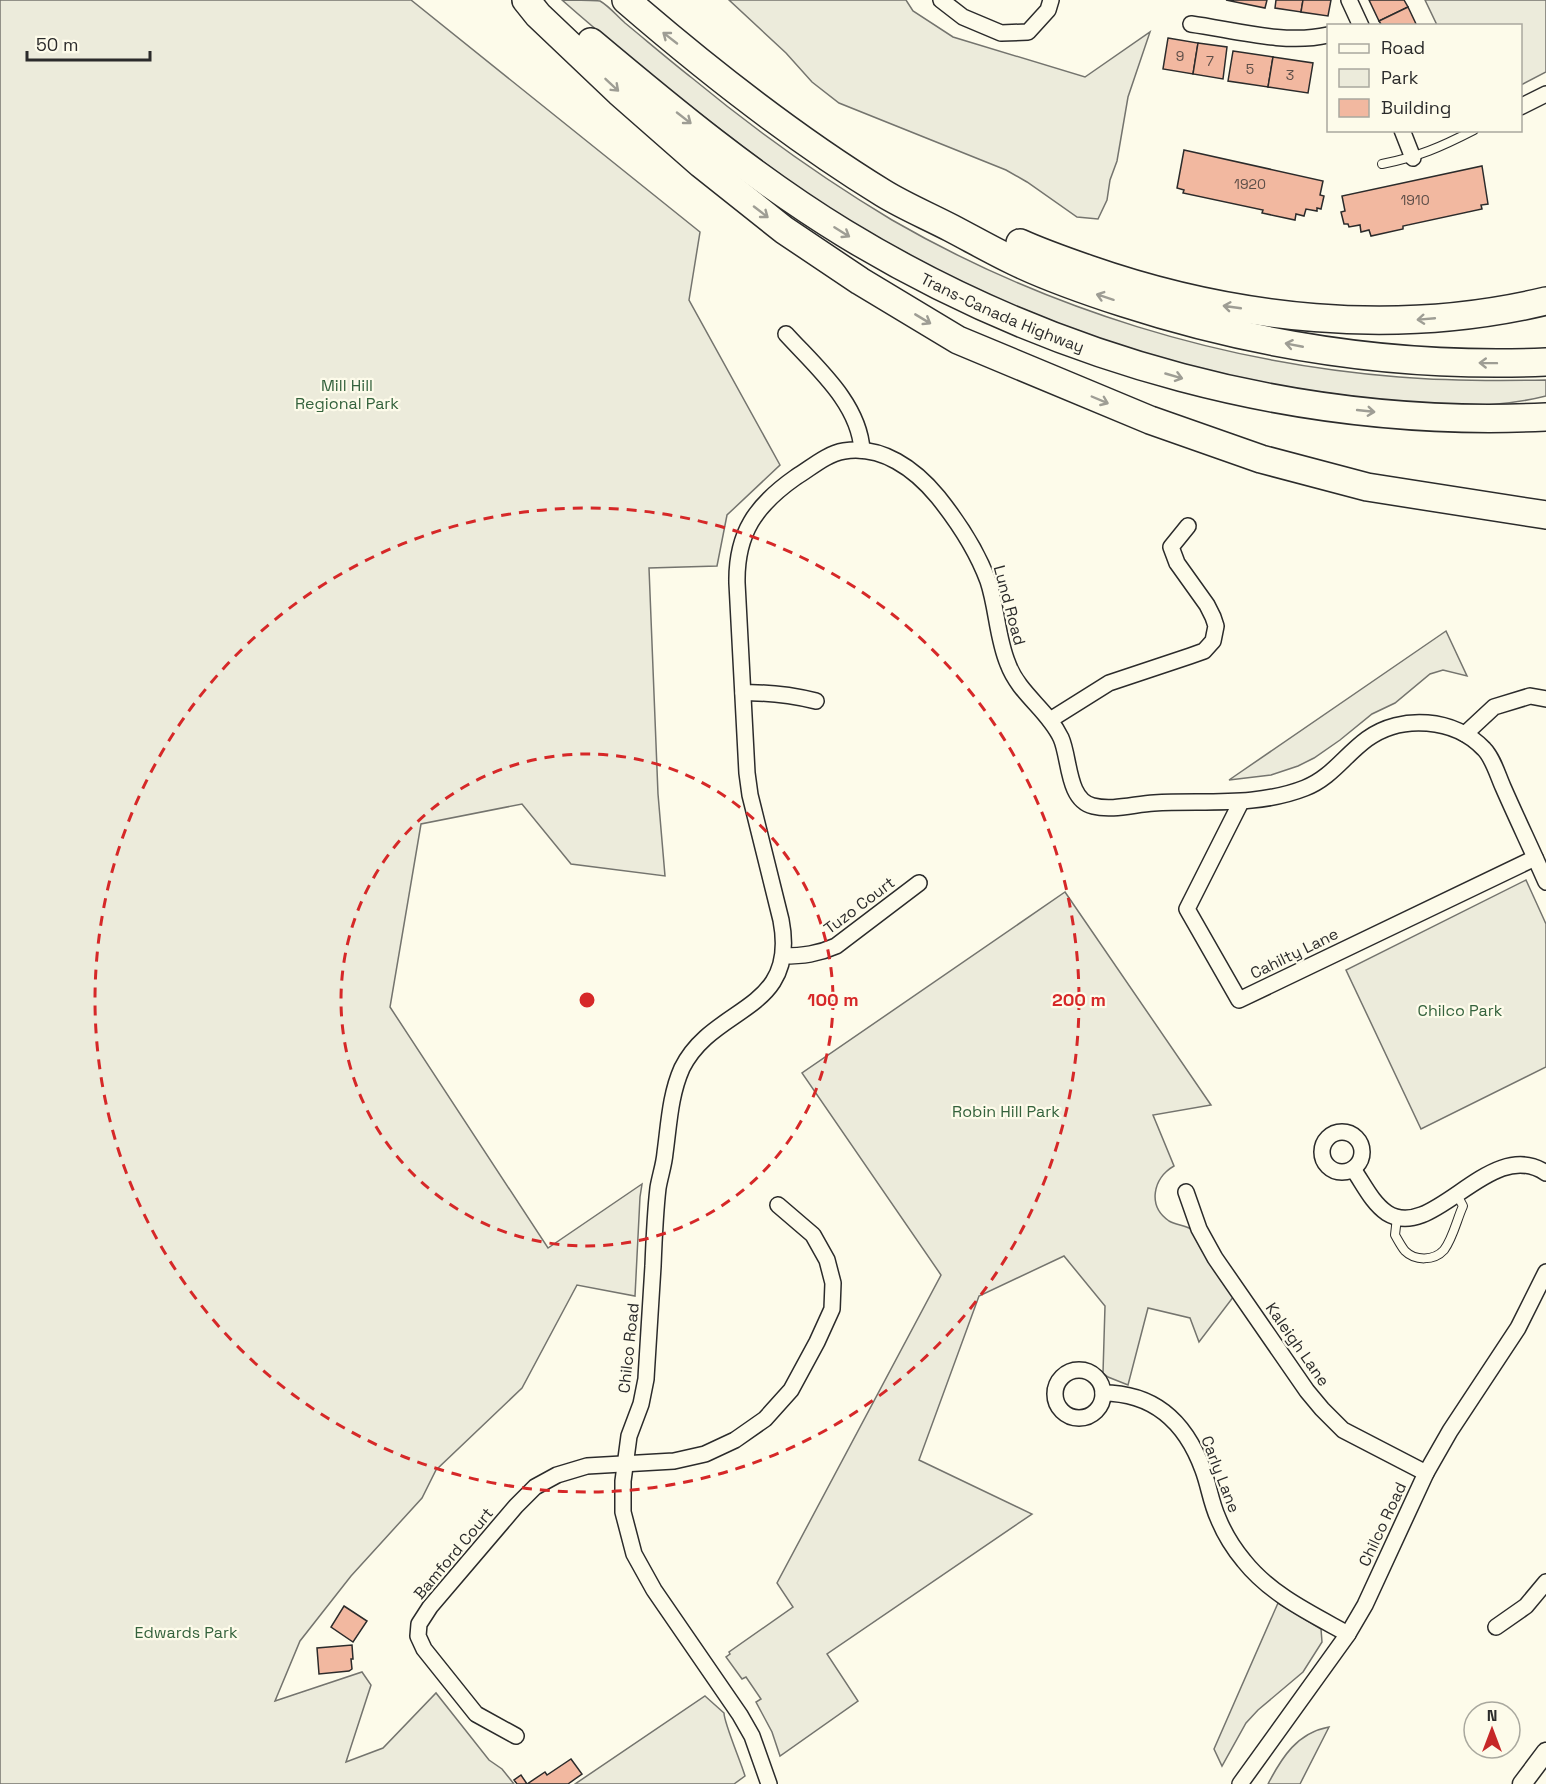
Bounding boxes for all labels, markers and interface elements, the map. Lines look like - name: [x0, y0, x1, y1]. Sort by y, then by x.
- scale bar: [27, 24, 150, 62]
- legend: [1327, 24, 1522, 132]
- one-way arrow: [663, 31, 679, 44]
- text: 50 m: [36, 33, 78, 56]
- text: Road: [1381, 36, 1425, 59]
- house number: 9: [1176, 47, 1184, 65]
- house number: 7: [1206, 52, 1214, 70]
- house number: 5: [1246, 60, 1254, 78]
- house number: 3: [1286, 66, 1294, 84]
- text: Park: [1381, 66, 1419, 89]
- one-way arrow: [605, 78, 620, 93]
- text: Building: [1381, 96, 1451, 119]
- one-way arrow: [676, 112, 692, 125]
- house number: 1920: [1234, 175, 1266, 193]
- house number: 1910: [1400, 191, 1430, 209]
- one-way arrow: [753, 205, 769, 218]
- one-way arrow: [833, 226, 850, 238]
- street label: Trans-Canada Highway: [917, 268, 1087, 358]
- one-way arrow: [1096, 291, 1115, 302]
- one-way arrow: [1222, 302, 1242, 313]
- one-way arrow: [1417, 313, 1436, 324]
- one-way arrow: [914, 314, 931, 326]
- one-way arrow: [1284, 339, 1304, 350]
- one-way arrow: [1478, 357, 1498, 369]
- one-way arrow: [1164, 371, 1183, 382]
- park label: Mill Hill Regional Park: [295, 375, 399, 414]
- one-way arrow: [1091, 395, 1109, 406]
- one-way arrow: [1355, 406, 1375, 417]
- street label: Lund Road: [989, 563, 1030, 647]
- street label: Tuzo Court: [820, 872, 899, 939]
- street label: Cahilty Lane: [1247, 923, 1342, 984]
- text: 100 m: [807, 988, 859, 1011]
- text: 200 m: [1052, 988, 1106, 1011]
- centre of rings: [577, 990, 597, 1010]
- park label: Chilco Park: [1418, 1000, 1503, 1021]
- park label: Robin Hill Park: [952, 1101, 1060, 1122]
- street label: Kaleigh Lane: [1261, 1298, 1334, 1390]
- street label: Chilco Road: [613, 1302, 644, 1394]
- street label: Carly Lane: [1196, 1433, 1245, 1516]
- street label: Chilco Road: [1354, 1479, 1411, 1570]
- street label: Bamford Court: [409, 1503, 498, 1604]
- park label: Edwards Park: [134, 1622, 238, 1643]
- north arrow: [1462, 1700, 1522, 1760]
- text: N: [1487, 1705, 1497, 1726]

